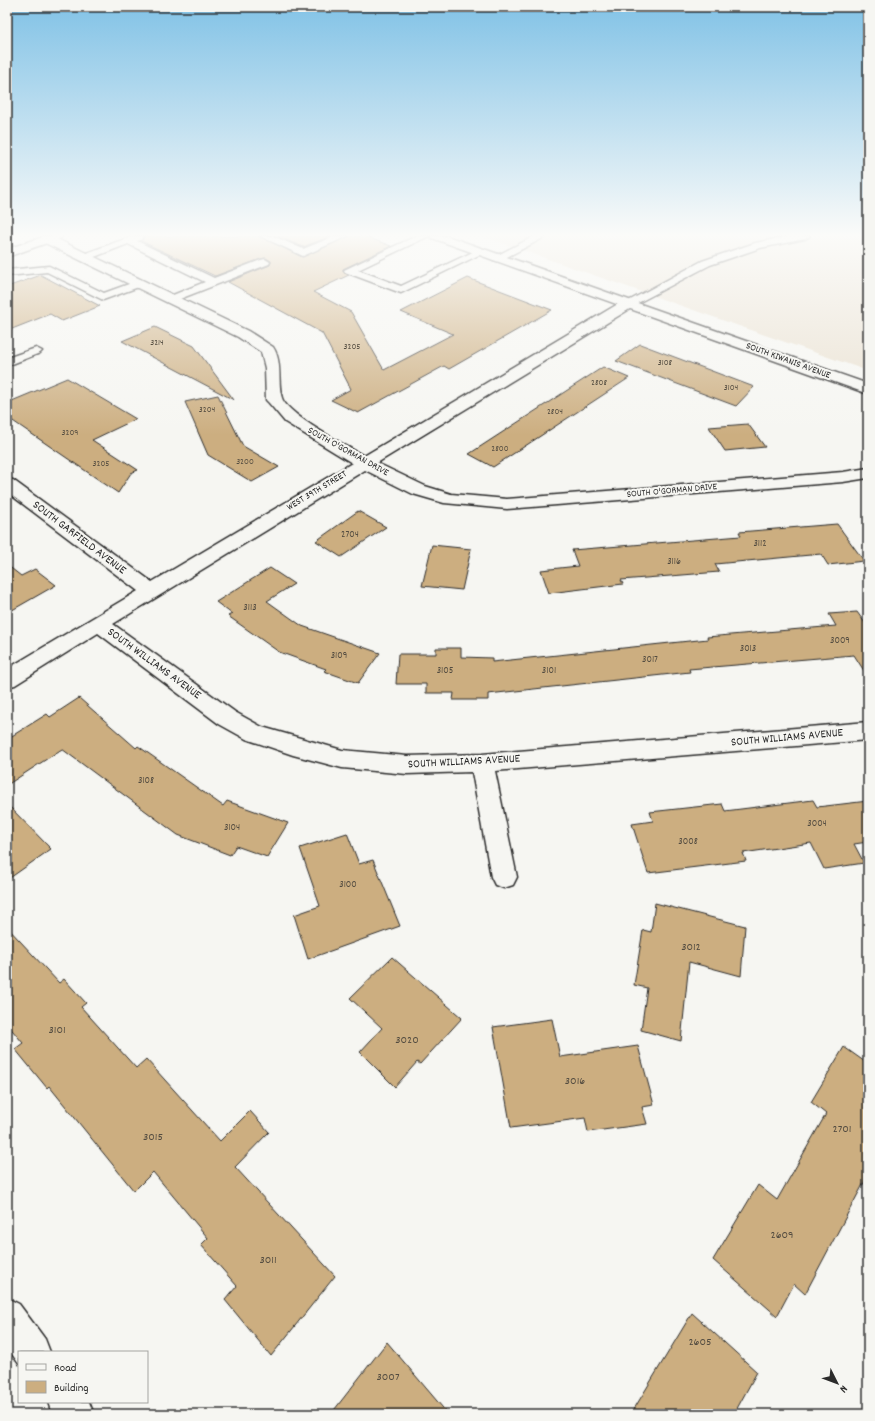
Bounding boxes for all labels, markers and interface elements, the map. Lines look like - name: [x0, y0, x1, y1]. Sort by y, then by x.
- house number: 3214: [150, 337, 164, 350]
- street label: SOUTH KIWANIS AVENUE: [744, 339, 833, 383]
- house number: 3205: [343, 341, 361, 354]
- house number: 3108: [658, 357, 673, 370]
- house number: 2808: [591, 377, 607, 390]
- house number: 3104: [724, 382, 739, 395]
- house number: 3204: [199, 404, 216, 417]
- house number: 2804: [547, 406, 563, 419]
- street label: SOUTH O'GORMAN DRIVE: [305, 424, 391, 480]
- house number: 3209: [62, 427, 78, 440]
- house number: 2800: [491, 443, 509, 456]
- house number: 3200: [236, 456, 254, 469]
- house number: 3205: [92, 458, 110, 471]
- street label: WEST 39TH STREET: [284, 468, 350, 514]
- street label: SOUTH O'GORMAN DRIVE: [626, 480, 718, 502]
- street label: SOUTH GARFIELD AVENUE: [29, 497, 130, 579]
- house number: 2704: [341, 528, 359, 542]
- house number: 3112: [753, 537, 767, 551]
- house number: 3116: [667, 555, 681, 569]
- house number: 3113: [243, 601, 257, 615]
- street label: SOUTH WILLIAMS AVENUE: [104, 624, 205, 704]
- house number: 3009: [830, 634, 850, 648]
- house number: 3013: [740, 642, 756, 656]
- house number: 3109: [331, 649, 347, 663]
- house number: 3017: [642, 653, 658, 667]
- house number: 3105: [437, 664, 454, 678]
- house number: 3101: [542, 664, 556, 678]
- street label: SOUTH WILLIAMS AVENUE: [730, 725, 844, 751]
- street label: SOUTH WILLIAMS AVENUE: [407, 751, 521, 773]
- house number: 3108: [138, 774, 154, 788]
- house number: 3004: [807, 817, 827, 831]
- house number: 3104: [224, 821, 240, 835]
- house number: 3008: [678, 835, 698, 849]
- house number: 3100: [339, 878, 357, 892]
- house number: 3012: [681, 939, 701, 956]
- house number: 3101: [48, 1022, 66, 1039]
- house number: 3020: [395, 1032, 419, 1049]
- house number: 3016: [565, 1073, 585, 1090]
- house number: 2701: [832, 1121, 852, 1138]
- house number: 3015: [143, 1129, 163, 1146]
- house number: 2609: [770, 1227, 794, 1244]
- house number: 3011: [259, 1252, 277, 1269]
- house number: 2605: [688, 1334, 712, 1351]
- legend: [18, 1351, 148, 1403]
- text: Road: [54, 1360, 76, 1377]
- north arrow: [817, 1363, 857, 1403]
- house number: 3007: [376, 1369, 400, 1386]
- text: Building: [54, 1380, 89, 1397]
- text: N: [835, 1381, 851, 1396]

